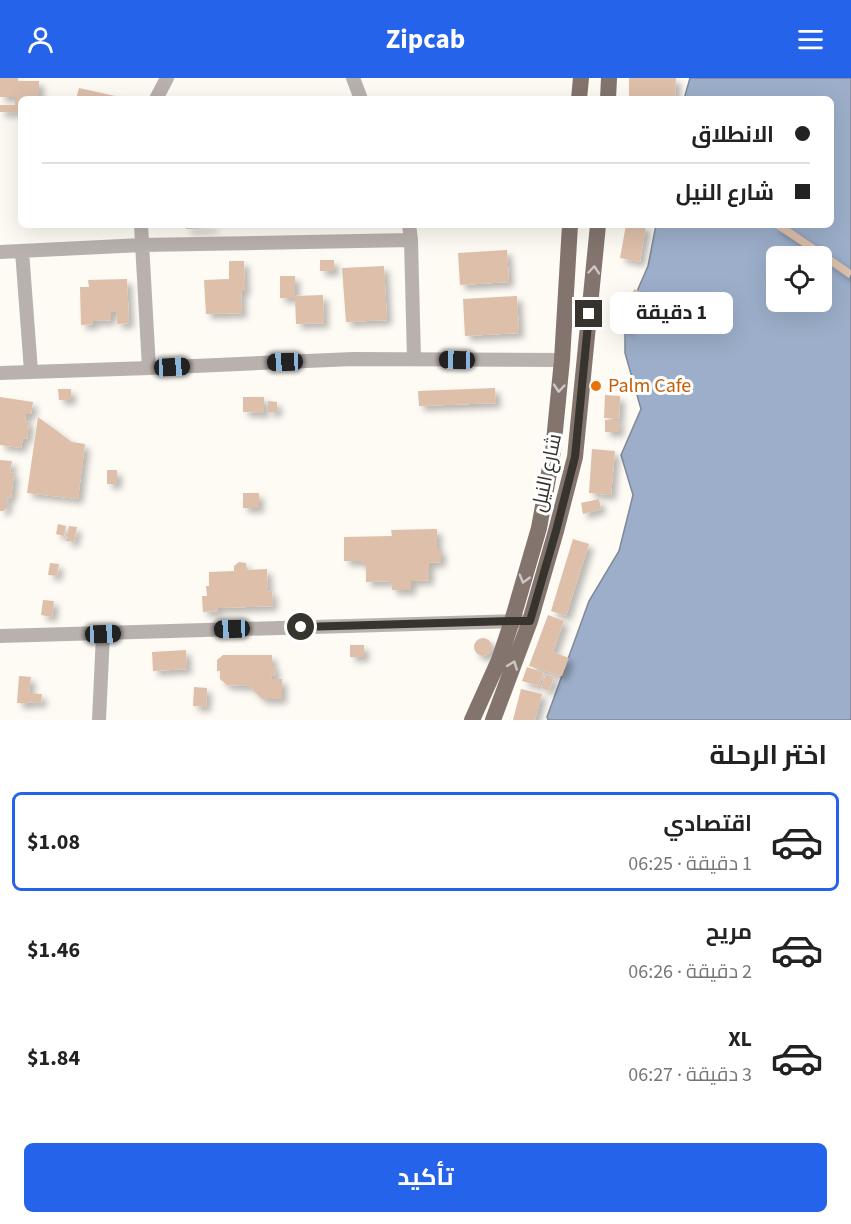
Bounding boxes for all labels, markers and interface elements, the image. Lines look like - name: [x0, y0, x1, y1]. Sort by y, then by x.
- text: Zipcab: [386, 20, 465, 59]
- icon: person: [24, 23, 57, 56]
- icon: menu: [794, 23, 827, 56]
- text: الانطلاق: [691, 119, 774, 151]
- text: شارع النيل: [676, 177, 774, 209]
- map controls: [766, 246, 832, 312]
- button: locate: [766, 246, 832, 312]
- one-way arrow: [587, 266, 600, 275]
- callout: 1 دقيقة: [610, 293, 733, 335]
- text: 1 دقيقة: [636, 299, 707, 327]
- route end: [575, 300, 602, 327]
- car: [439, 351, 475, 369]
- car: [267, 352, 303, 372]
- car: [154, 357, 190, 377]
- place label: Palm Cafe: [608, 372, 691, 400]
- marker: Palm Cafe: [589, 379, 603, 393]
- one-way arrow: [553, 384, 566, 393]
- street label: شارع النيل: [525, 431, 569, 515]
- one-way arrow: [519, 573, 531, 584]
- route start: [287, 613, 314, 640]
- car: [214, 619, 250, 639]
- car: [85, 624, 121, 644]
- one-way arrow: [506, 660, 519, 671]
- text: اختر الرحلة: [709, 736, 827, 775]
- text: اقتصادي: [663, 808, 752, 840]
- icon: car: [770, 815, 824, 869]
- text: $1.08: [27, 826, 80, 858]
- text: 1 دقيقة · 06:25: [628, 850, 752, 878]
- text: مريح: [706, 916, 752, 948]
- icon: car: [770, 923, 824, 977]
- text: $1.46: [27, 934, 80, 966]
- text: 2 دقيقة · 06:26: [628, 958, 752, 986]
- text: XL: [728, 1023, 752, 1055]
- icon: car: [770, 1031, 824, 1085]
- text: $1.84: [27, 1042, 80, 1074]
- text: 3 دقيقة · 06:27: [628, 1061, 752, 1089]
- button: تأكيد: [24, 1143, 827, 1212]

